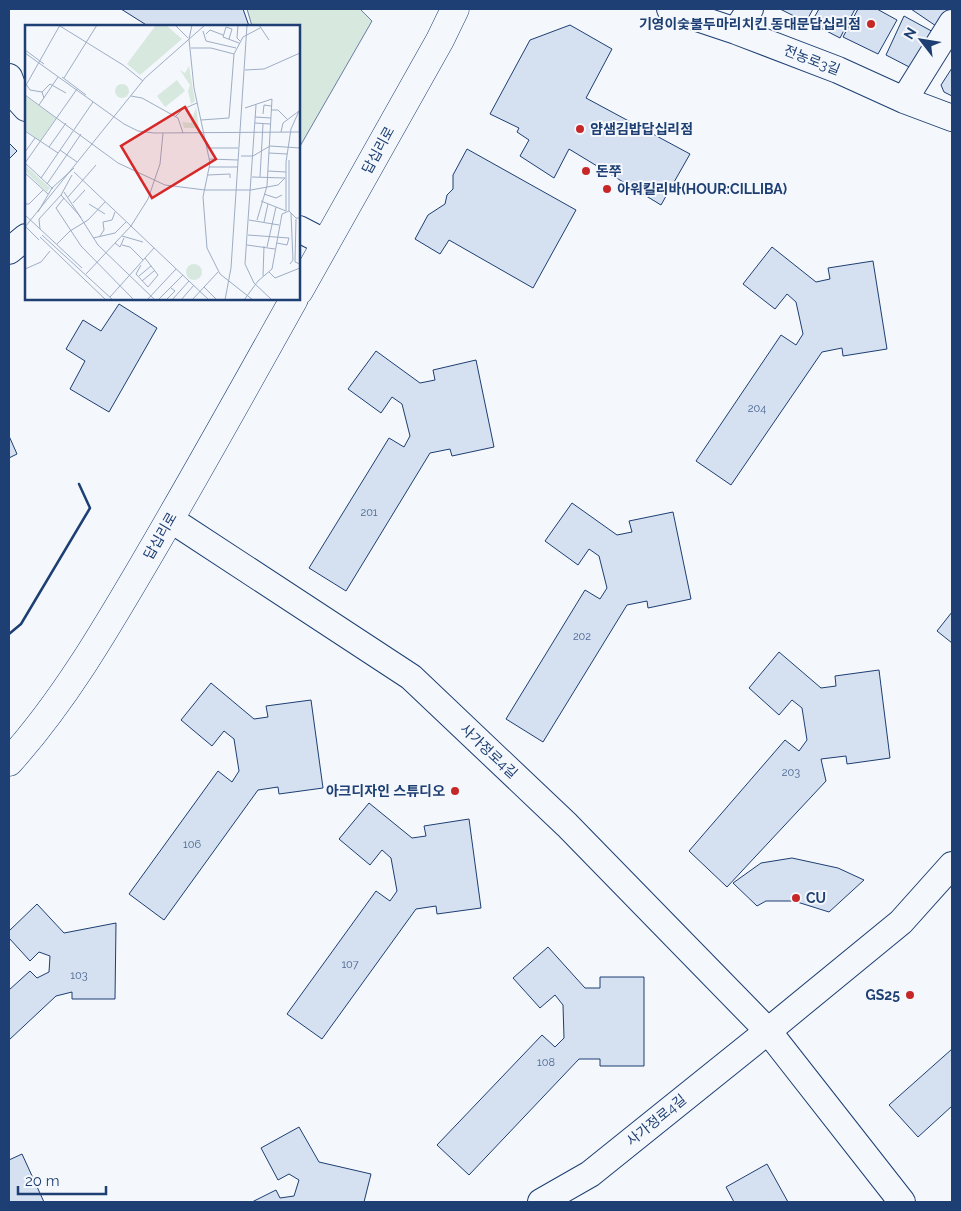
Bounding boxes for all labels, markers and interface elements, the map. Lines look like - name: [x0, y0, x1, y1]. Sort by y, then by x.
- north arrow: [896, 15, 946, 65]
- place label: 기영이숯불두마리치킨 동대문답십리점: [639, 16, 861, 32]
- marker: 기영이숯불두마리치킨 동대문답십리점: [865, 18, 877, 30]
- inset map: [25, 25, 300, 300]
- text: N: [900, 25, 919, 42]
- street label: 전농로3길: [782, 42, 842, 78]
- place label: 얌샘김밥답십리점: [590, 121, 693, 137]
- street label: 답십리로: [359, 123, 398, 176]
- marker: 얌샘김밥답십리점: [574, 123, 586, 135]
- place label: 돈쭈: [596, 163, 622, 179]
- marker: 돈쭈: [580, 165, 592, 177]
- place label: 아워킬리바(HOUR:CILLIBA): [617, 181, 787, 197]
- marker: 아워킬리바(HOUR:CILLIBA): [601, 183, 613, 195]
- house number: 204: [748, 402, 766, 415]
- house number: 201: [360, 506, 378, 519]
- street label: 답십리로: [140, 510, 180, 562]
- house number: 202: [573, 630, 591, 643]
- street label: 사가정로4길: [457, 721, 521, 781]
- house number: 203: [782, 766, 800, 779]
- place label: 아크디자인 스튜디오: [326, 783, 445, 799]
- marker: 아크디자인 스튜디오: [449, 785, 461, 797]
- house number: 106: [183, 838, 201, 851]
- place label: CU: [806, 890, 826, 906]
- marker: CU: [790, 892, 802, 904]
- house number: 107: [341, 958, 359, 971]
- house number: 103: [70, 969, 88, 982]
- place label: GS25: [866, 987, 900, 1003]
- marker: GS25: [904, 989, 916, 1001]
- house number: 108: [537, 1056, 555, 1069]
- street label: 사가정로4길: [623, 1091, 689, 1149]
- scale bar: [18, 1164, 105, 1196]
- text: 20 m: [25, 1172, 60, 1190]

